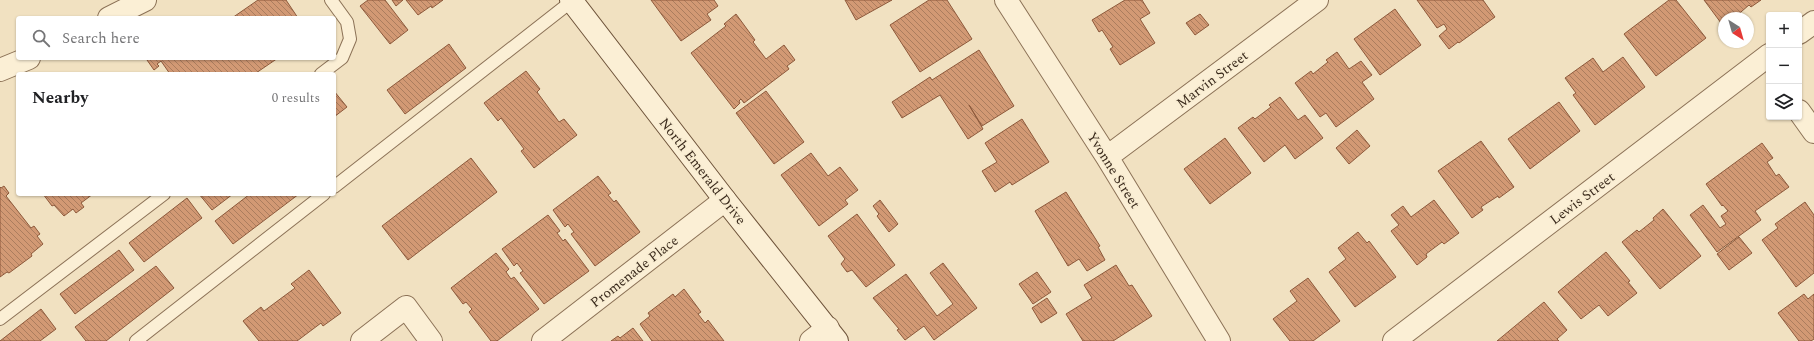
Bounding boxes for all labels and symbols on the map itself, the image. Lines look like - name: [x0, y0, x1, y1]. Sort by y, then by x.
- north arrow: [1718, 12, 1754, 48]
- street label: Marvin Street: [1172, 45, 1253, 113]
- street label: North Emerald Drive: [654, 113, 751, 230]
- street label: Yvonne Street: [1082, 128, 1146, 213]
- street label: Lewis Street: [1545, 167, 1619, 230]
- street label: Promenade Place: [586, 230, 683, 313]

